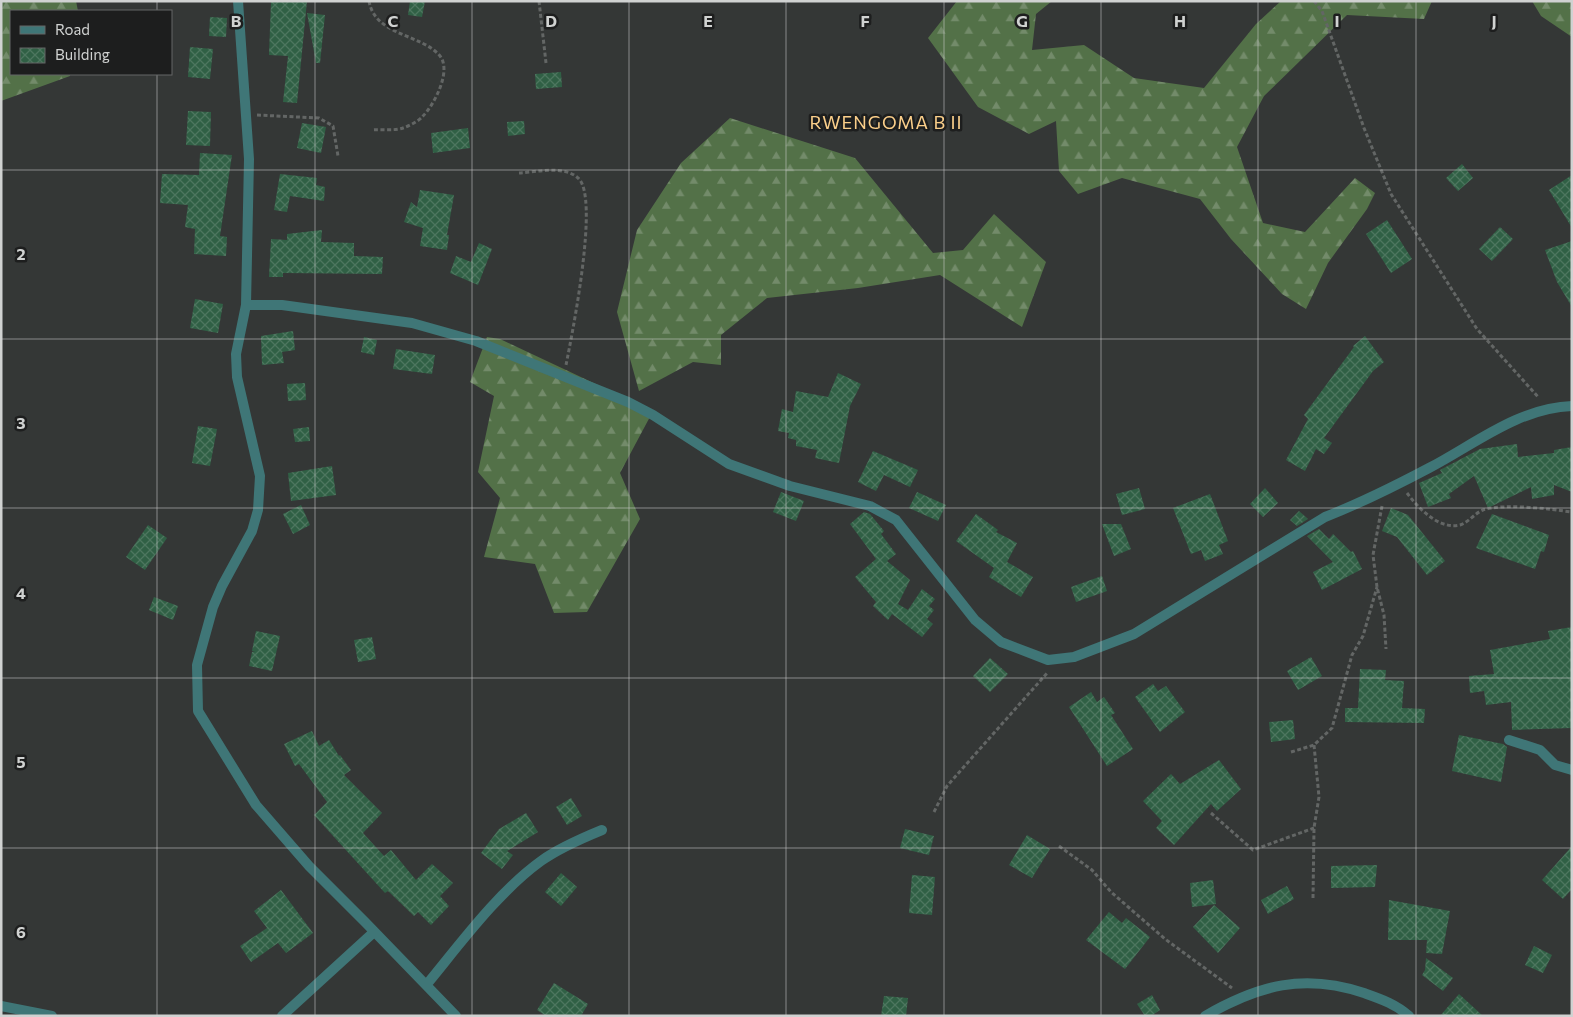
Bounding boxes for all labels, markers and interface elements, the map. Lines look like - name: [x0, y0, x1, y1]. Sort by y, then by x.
- legend: [10, 10, 172, 75]
- text: B: [231, 11, 242, 30]
- text: C: [388, 11, 399, 30]
- text: D: [545, 11, 557, 30]
- text: E: [703, 11, 713, 30]
- text: F: [860, 11, 870, 30]
- text: G: [1016, 11, 1028, 30]
- text: H: [1174, 11, 1186, 30]
- text: I: [1334, 11, 1340, 30]
- text: J: [1491, 11, 1497, 30]
- text: Road: [55, 20, 90, 38]
- text: Building: [55, 45, 110, 63]
- district label: RWENGOMA B II: [809, 111, 963, 133]
- text: 2: [16, 244, 26, 263]
- text: 3: [16, 413, 26, 432]
- text: 4: [16, 583, 26, 602]
- text: 5: [16, 752, 26, 771]
- text: 6: [16, 922, 26, 941]

